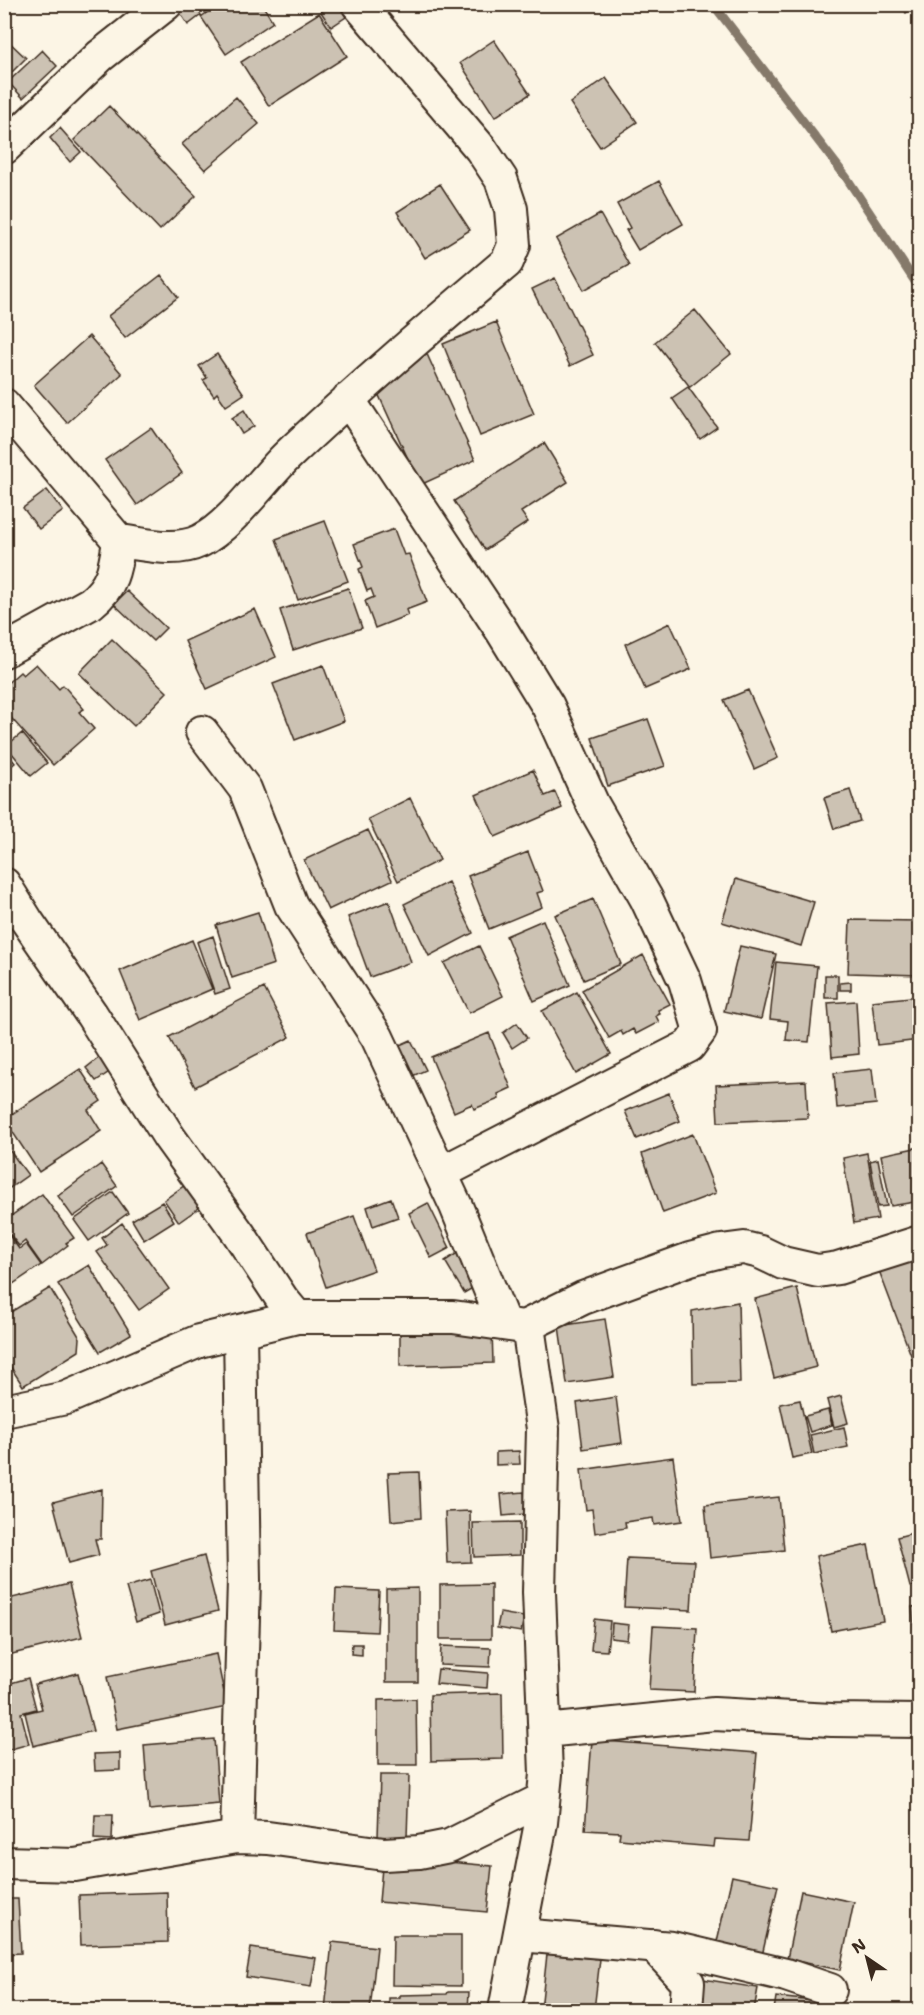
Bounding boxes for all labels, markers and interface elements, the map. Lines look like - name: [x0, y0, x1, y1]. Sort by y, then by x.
- north arrow: [837, 1928, 897, 1988]
- text: N: [847, 1934, 870, 1958]

